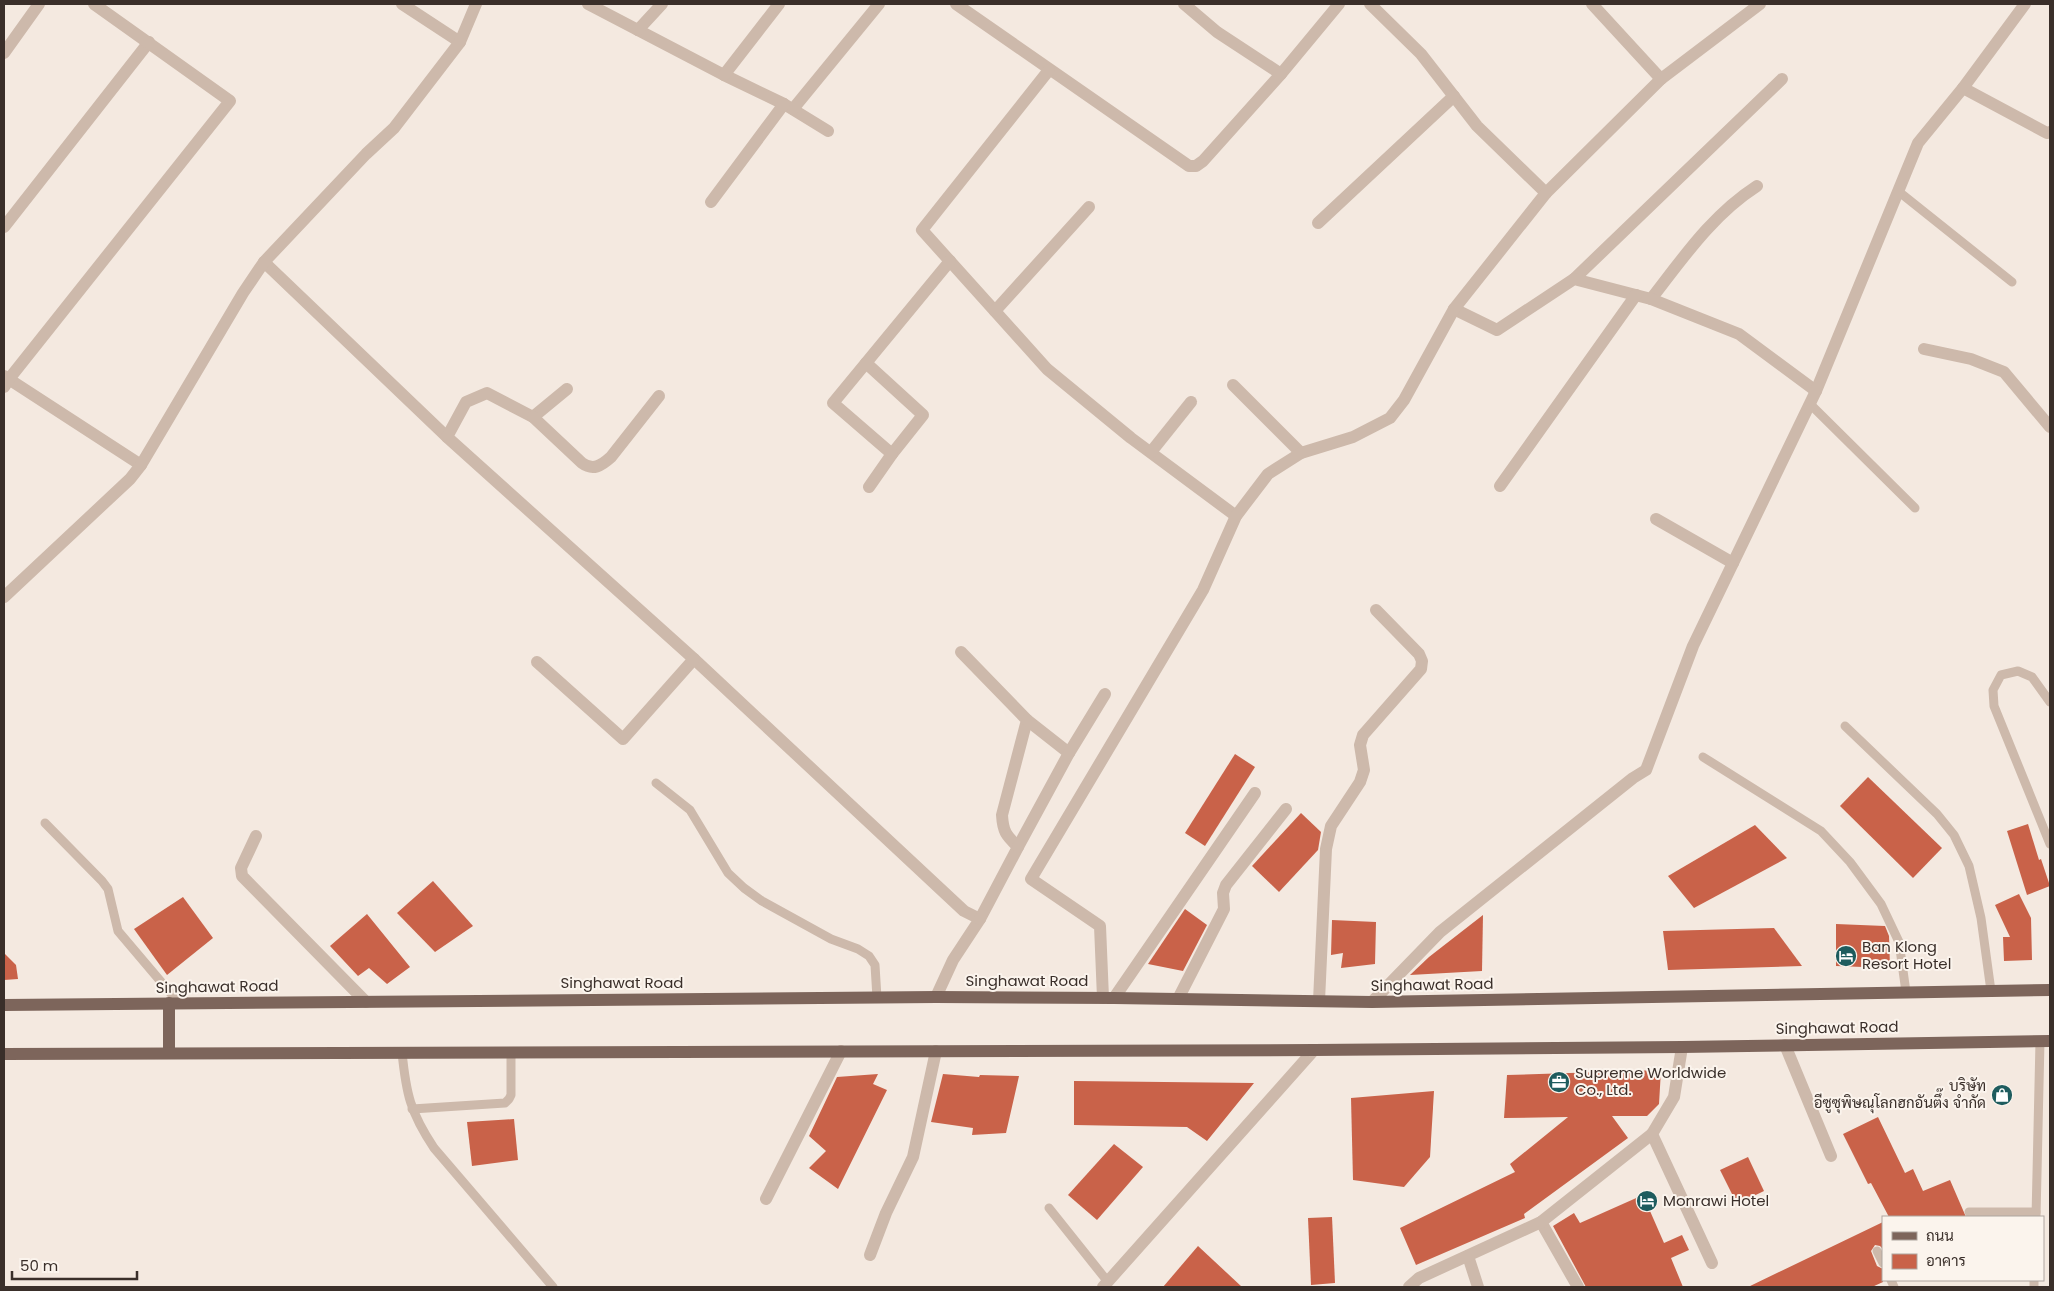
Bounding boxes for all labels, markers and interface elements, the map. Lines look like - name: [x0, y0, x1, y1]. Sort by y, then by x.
- place label: Ban Klong Resort Hotel: [1862, 936, 1951, 974]
- hotel icon: Ban Klong Resort Hotel: [1834, 944, 1858, 968]
- street label: Singhawat Road: [966, 970, 1088, 991]
- street label: Singhawat Road: [561, 972, 683, 993]
- street label: Singhawat Road: [1370, 973, 1494, 996]
- street label: Singhawat Road: [155, 975, 279, 998]
- street label: Singhawat Road: [1775, 1016, 1899, 1039]
- place label: Supreme Worldwide Co., Ltd.: [1575, 1062, 1726, 1100]
- office icon: Supreme Worldwide Co., Ltd.: [1547, 1070, 1571, 1094]
- place label: บริษัท อีซูซุพิษณุโลกฮกอันตึ๊ง จำกัด: [1814, 1075, 1986, 1114]
- shop icon: บริษัท อีซูซุพิษณุโลกฮกอันตึ๊ง จำกัด: [1990, 1083, 2014, 1107]
- hotel icon: Monrawi Hotel: [1635, 1189, 1659, 1213]
- place label: Monrawi Hotel: [1663, 1190, 1769, 1211]
- legend: [1882, 1216, 2044, 1281]
- text: ถนน: [1926, 1225, 1954, 1246]
- scale bar: [12, 1248, 138, 1280]
- text: อาคาร: [1926, 1250, 1966, 1271]
- text: 50 m: [20, 1255, 58, 1276]

